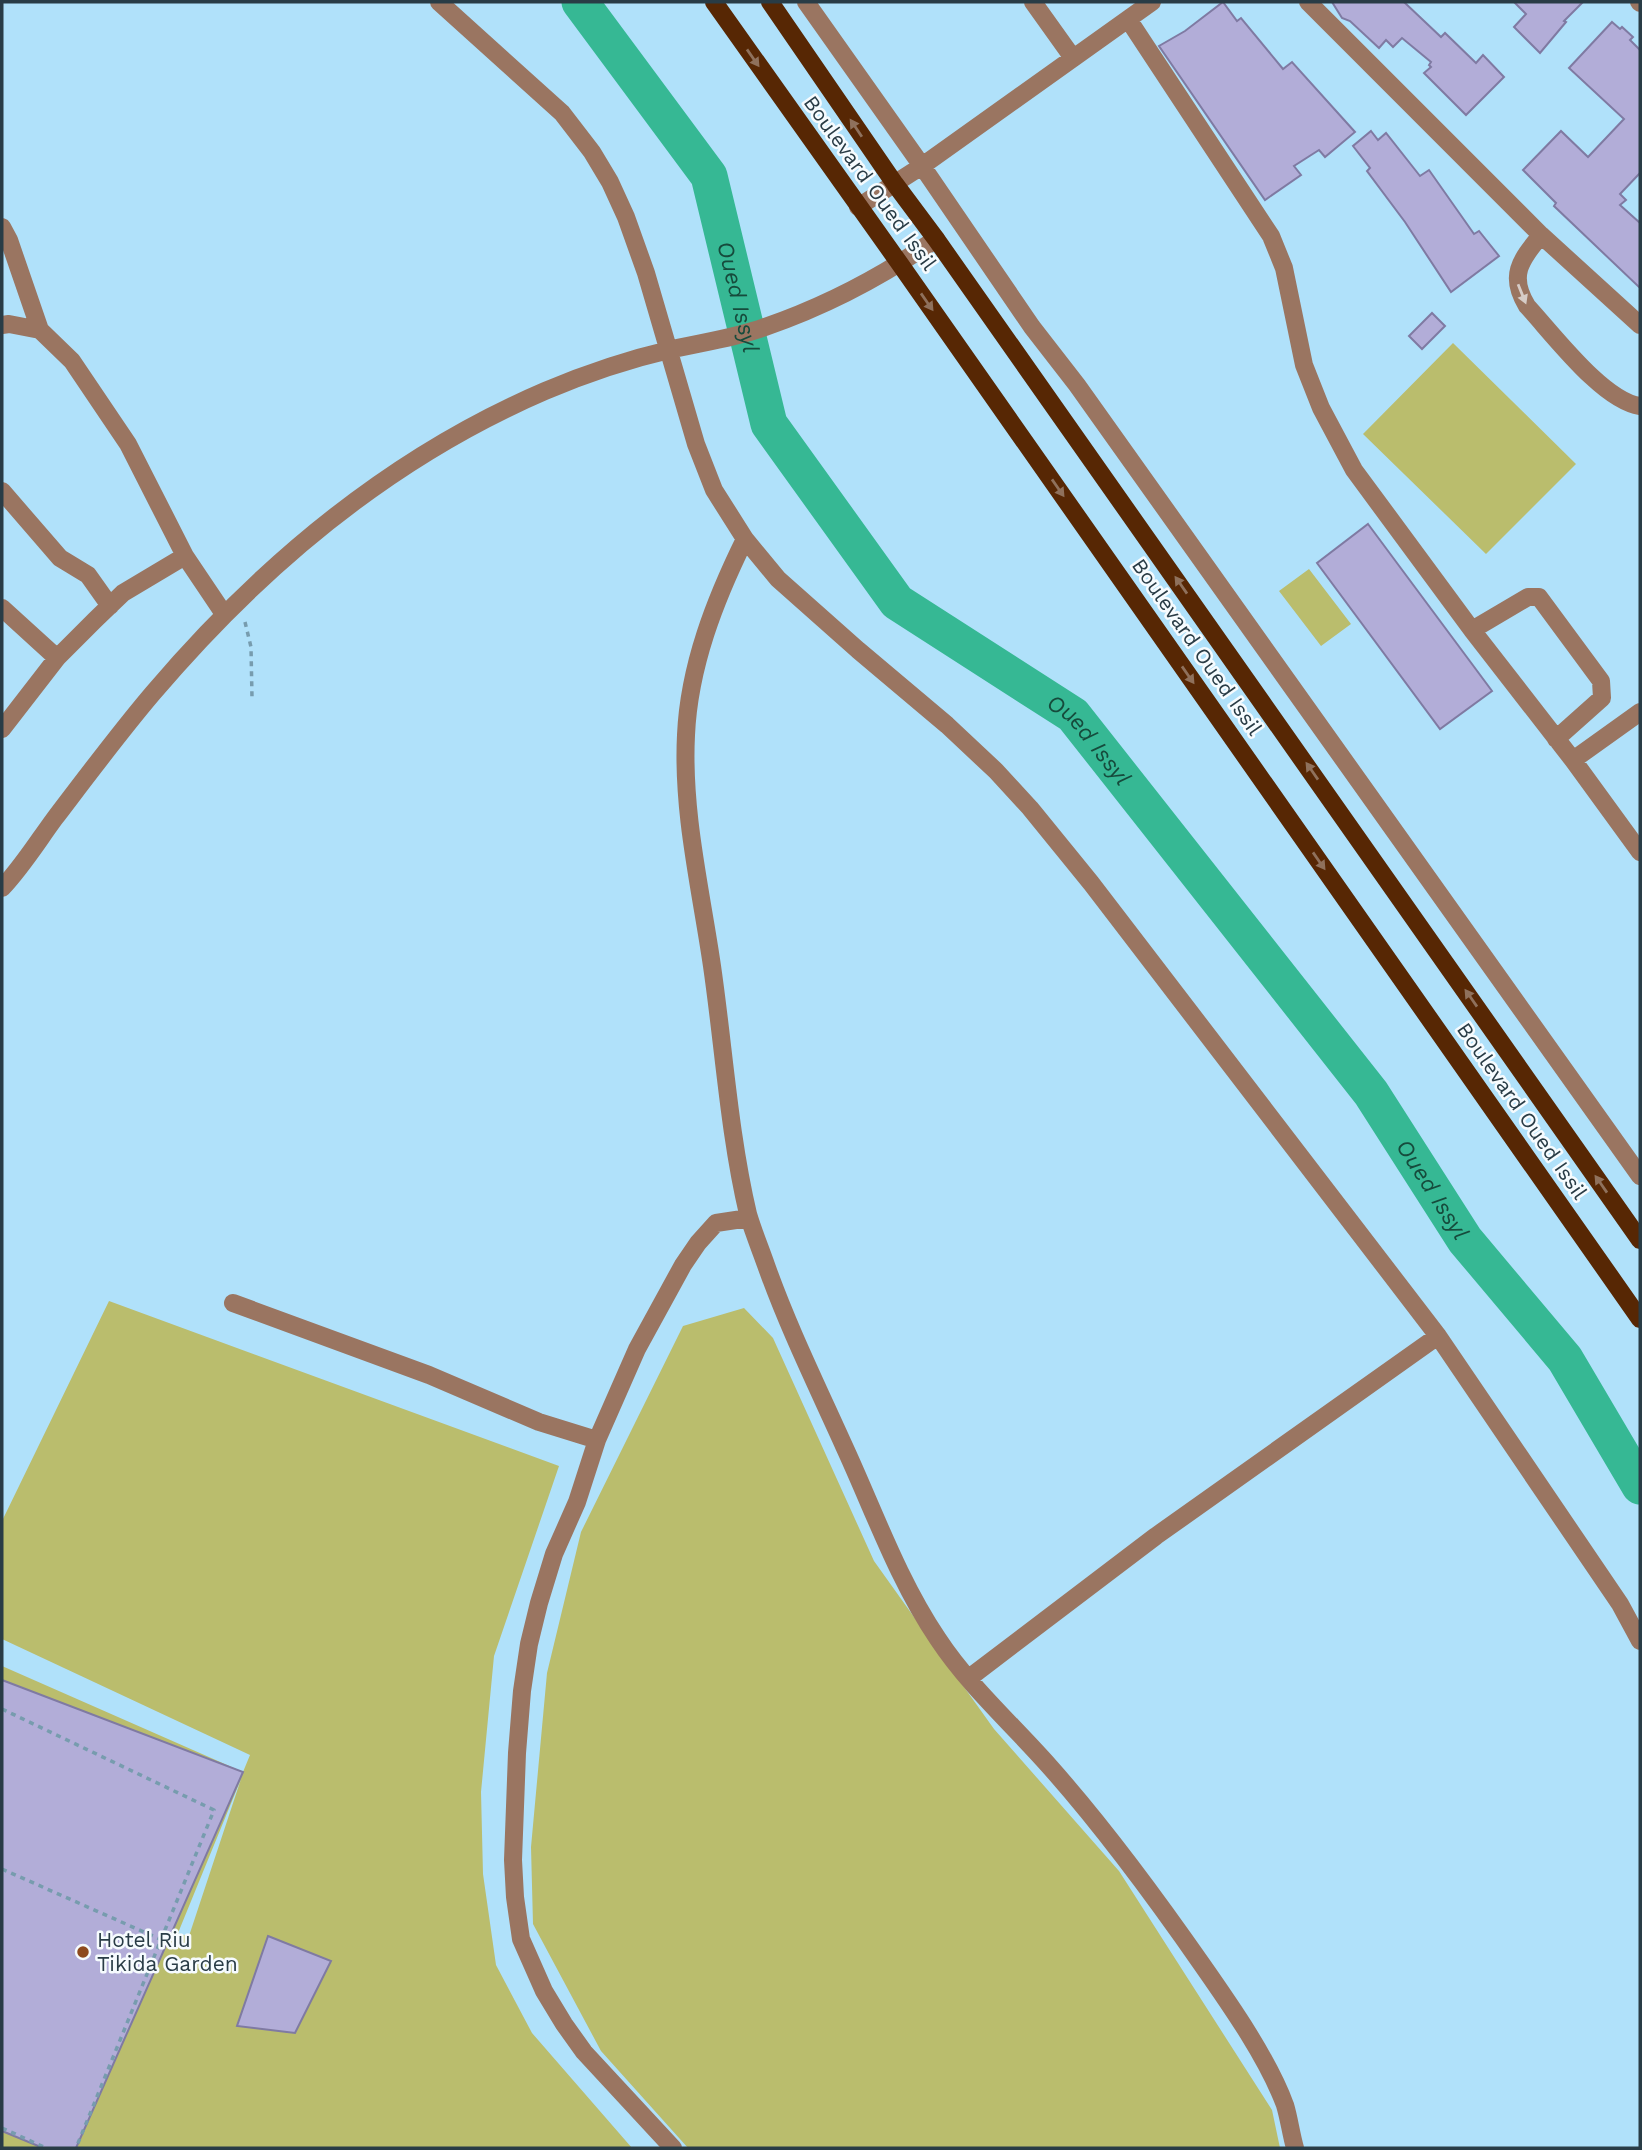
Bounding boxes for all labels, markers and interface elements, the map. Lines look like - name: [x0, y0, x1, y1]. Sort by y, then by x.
- one-way arrow: [746, 49, 760, 67]
- street label: Boulevard Oued Issil: [799, 90, 943, 275]
- one-way arrow: [849, 119, 863, 137]
- water label: Oued Issyl: [711, 238, 764, 356]
- one-way arrow: [1517, 284, 1528, 305]
- one-way arrow: [920, 293, 934, 311]
- one-way arrow: [1051, 479, 1065, 497]
- street label: Boulevard Oued Issil: [1127, 554, 1268, 740]
- one-way arrow: [1174, 576, 1188, 594]
- one-way arrow: [1181, 666, 1195, 684]
- water label: Oued Issyl: [1042, 689, 1136, 791]
- one-way arrow: [1305, 762, 1319, 780]
- one-way arrow: [1312, 852, 1326, 870]
- one-way arrow: [1464, 989, 1478, 1007]
- street label: Boulevard Oued Issil: [1452, 1018, 1593, 1204]
- water label: Oued Issyl: [1390, 1134, 1474, 1245]
- one-way arrow: [1594, 1175, 1608, 1193]
- place label: Hotel Riu Tikida Garden: [97, 1927, 238, 1976]
- marker: Hotel Riu Tikida Garden: [75, 1944, 91, 1960]

